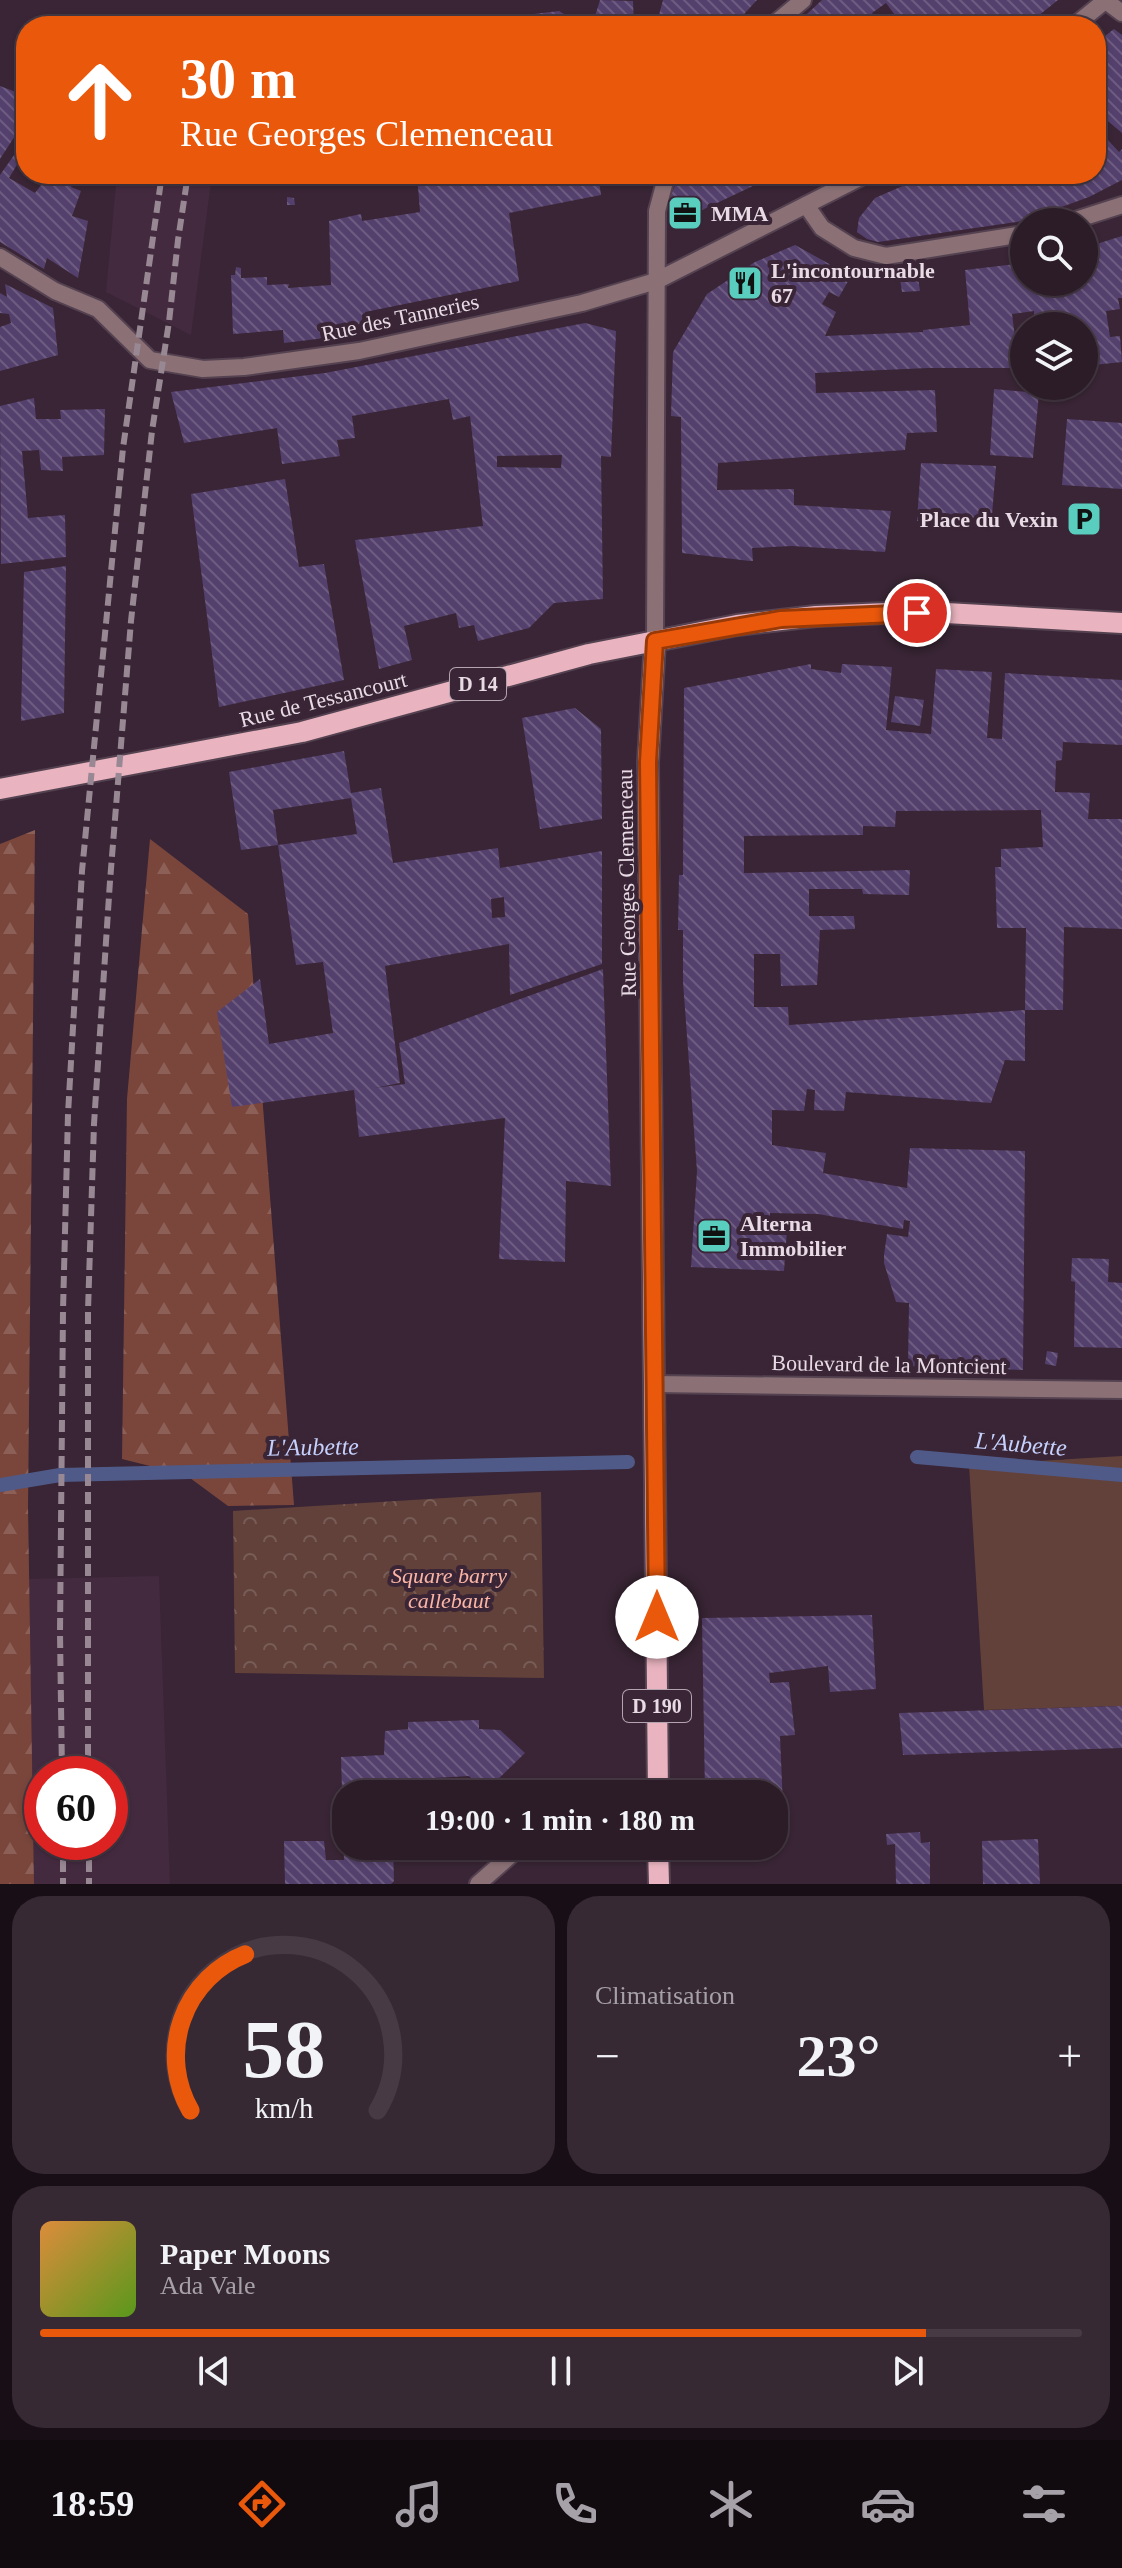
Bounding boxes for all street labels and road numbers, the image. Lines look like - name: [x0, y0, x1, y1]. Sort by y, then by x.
- street label: Rue des Tanneries: [319, 289, 481, 346]
- street label: Rue de Tessancourt: [237, 667, 409, 732]
- road number: D 14: [450, 668, 506, 700]
- street label: Rue Georges Clemenceau: [612, 769, 641, 997]
- street label: Boulevard de la Montcient: [771, 1350, 1007, 1379]
- road number: D 190: [623, 1690, 691, 1722]

